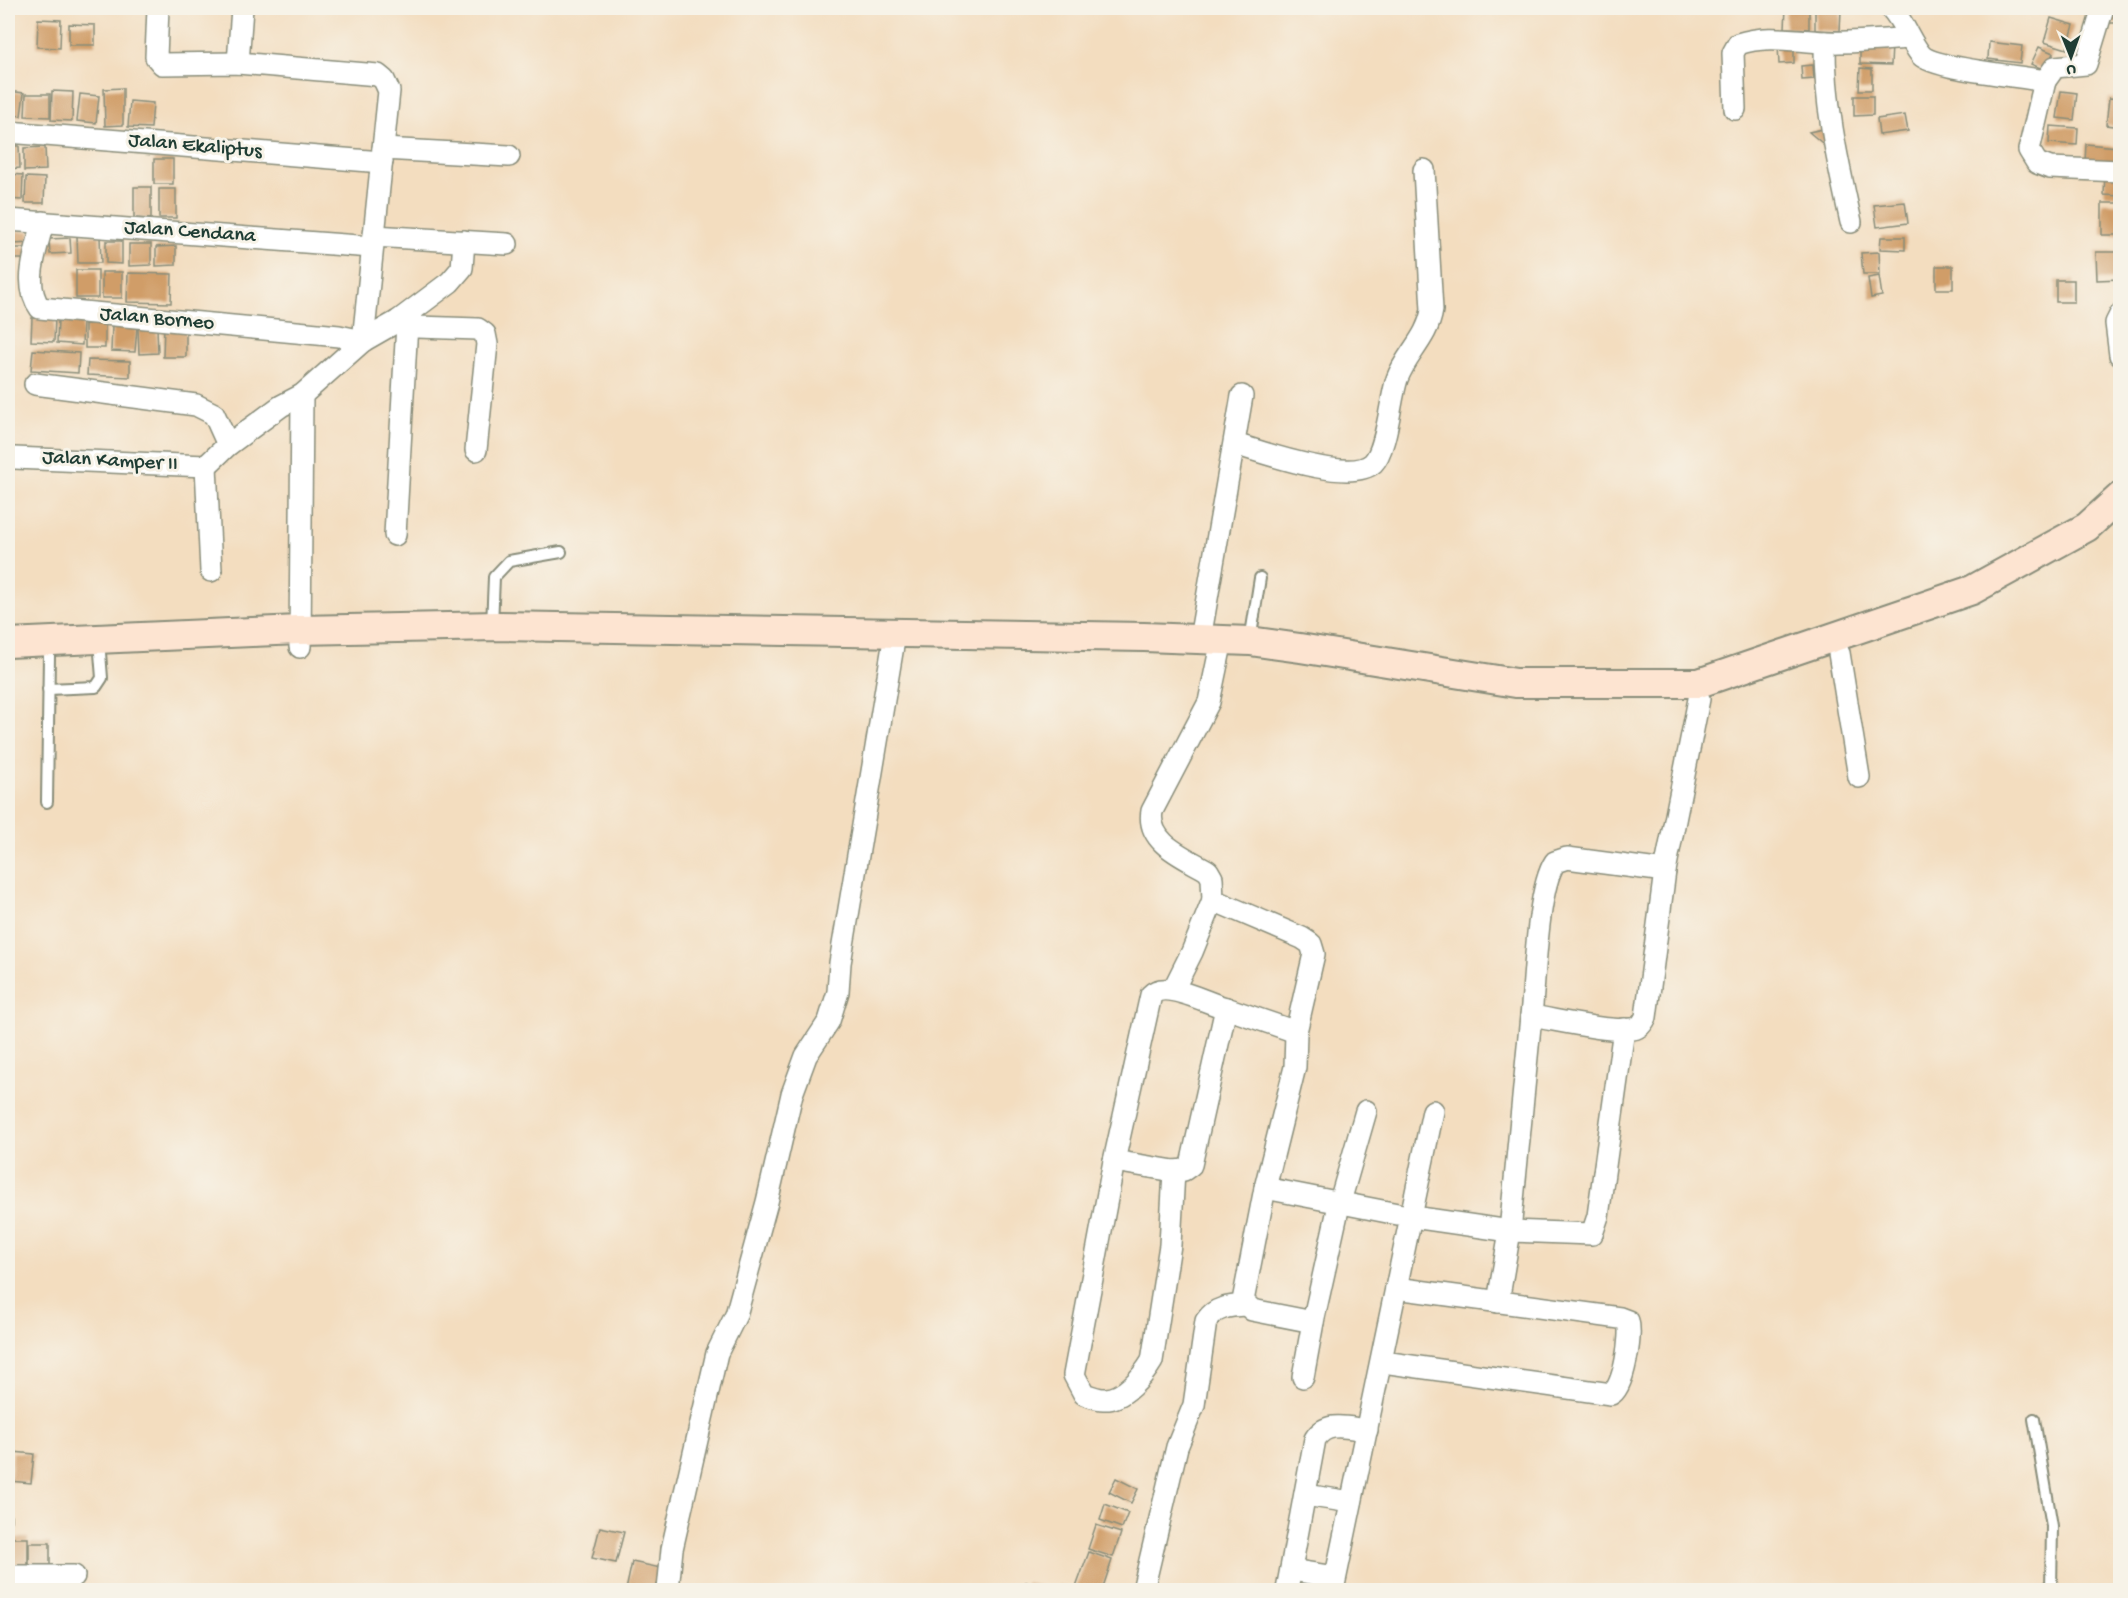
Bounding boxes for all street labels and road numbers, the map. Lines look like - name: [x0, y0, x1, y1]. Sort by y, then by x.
- street label: Jalan Ekaliptus: [127, 129, 264, 165]
- street label: Jalan Cendana: [123, 216, 258, 250]
- street label: Jalan Borneo: [99, 303, 215, 337]
- street label: Jalan Kamper II: [42, 446, 178, 478]

